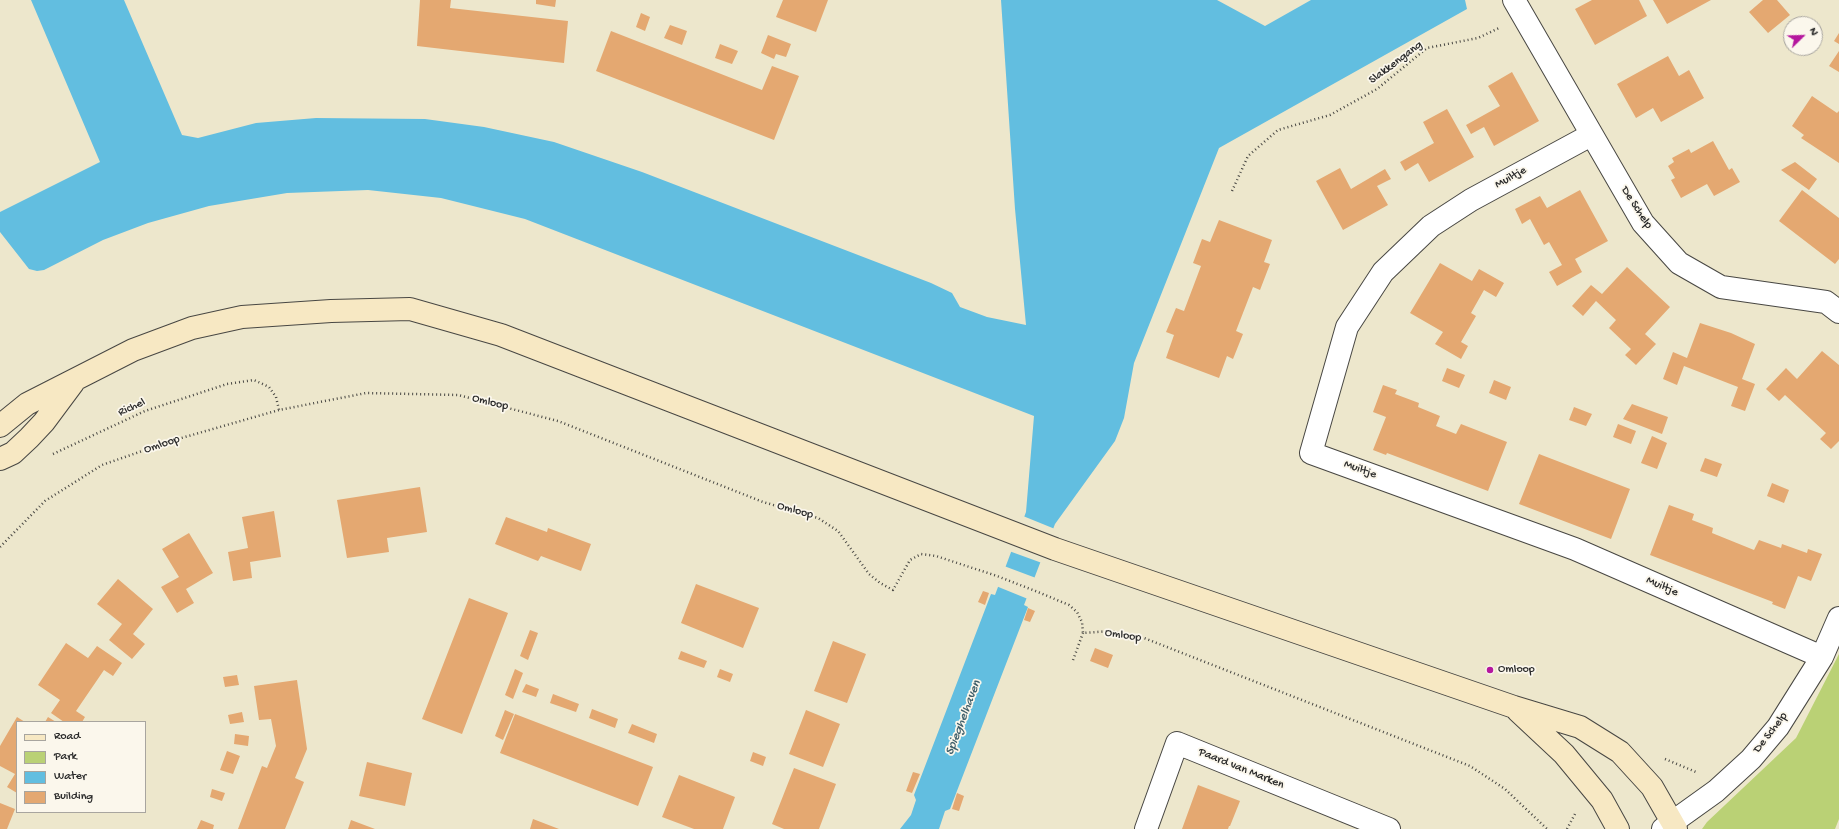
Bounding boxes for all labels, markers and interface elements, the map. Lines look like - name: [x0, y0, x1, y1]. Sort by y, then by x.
- north arrow: [1783, 16, 1823, 56]
- text: N: [1806, 26, 1820, 37]
- street label: Slakkengang: [1366, 38, 1426, 88]
- street label: Muiltje: [1493, 164, 1529, 192]
- street label: De Schelp: [1617, 184, 1655, 232]
- street label: Omloop: [470, 392, 510, 414]
- street label: Richel: [116, 396, 148, 420]
- street label: Omloop: [142, 432, 182, 458]
- street label: Muiltje: [1342, 457, 1378, 483]
- street label: Omloop: [775, 499, 815, 523]
- street label: Muiltje: [1644, 574, 1680, 600]
- street label: Omloop: [1104, 626, 1142, 646]
- place label: Omloop: [1498, 663, 1535, 677]
- marker: Omloop: [1485, 665, 1495, 675]
- water label: Spieghelhaven: [943, 678, 985, 758]
- street label: De Schelp: [1751, 710, 1791, 756]
- legend: [16, 721, 146, 813]
- text: Road: [54, 730, 80, 744]
- street label: Paard van Marken: [1196, 745, 1286, 793]
- text: Park: [54, 750, 77, 764]
- text: Water: [54, 770, 86, 784]
- text: Building: [54, 790, 93, 804]

